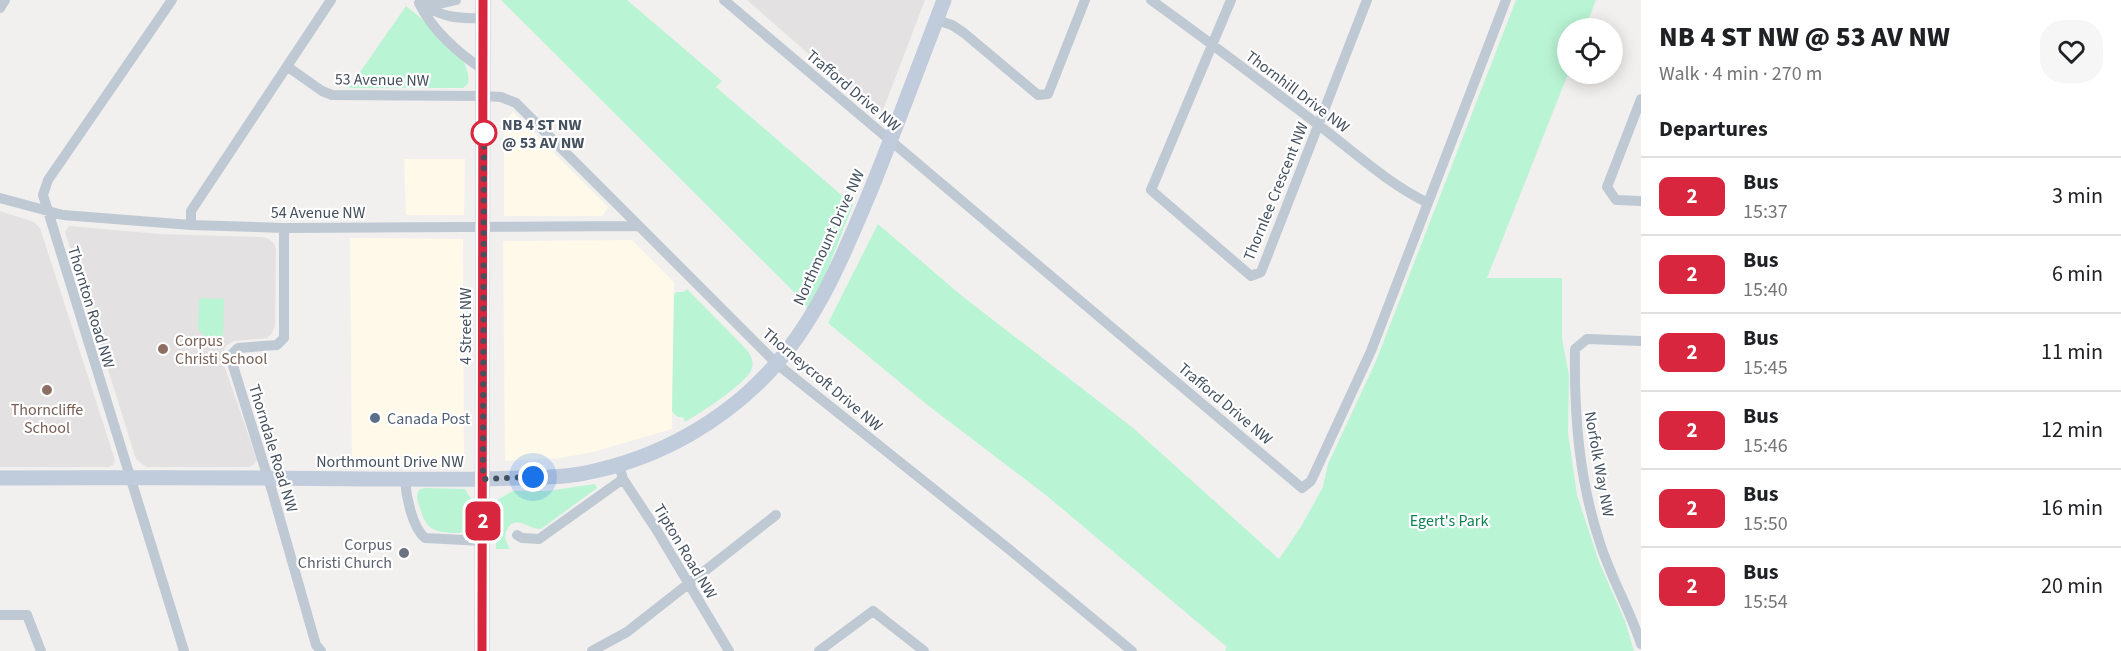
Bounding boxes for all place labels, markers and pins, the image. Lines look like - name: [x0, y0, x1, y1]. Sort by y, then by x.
- place label: NB 4 ST NW @ 53 AV NW: [502, 114, 584, 154]
- marker: NB 4 ST NW @ 53 AV NW: [471, 120, 497, 146]
- place label: Corpus Christi School: [175, 330, 267, 370]
- marker: Corpus Christi School: [156, 342, 170, 356]
- marker: Thorncliffe School: [40, 383, 54, 397]
- place label: Thorncliffe School: [11, 399, 83, 439]
- place label: Canada Post: [387, 408, 471, 430]
- marker: Canada Post: [368, 411, 382, 425]
- place label: Corpus Christi Church: [298, 534, 392, 574]
- marker: Corpus Christi Church: [397, 546, 411, 560]

